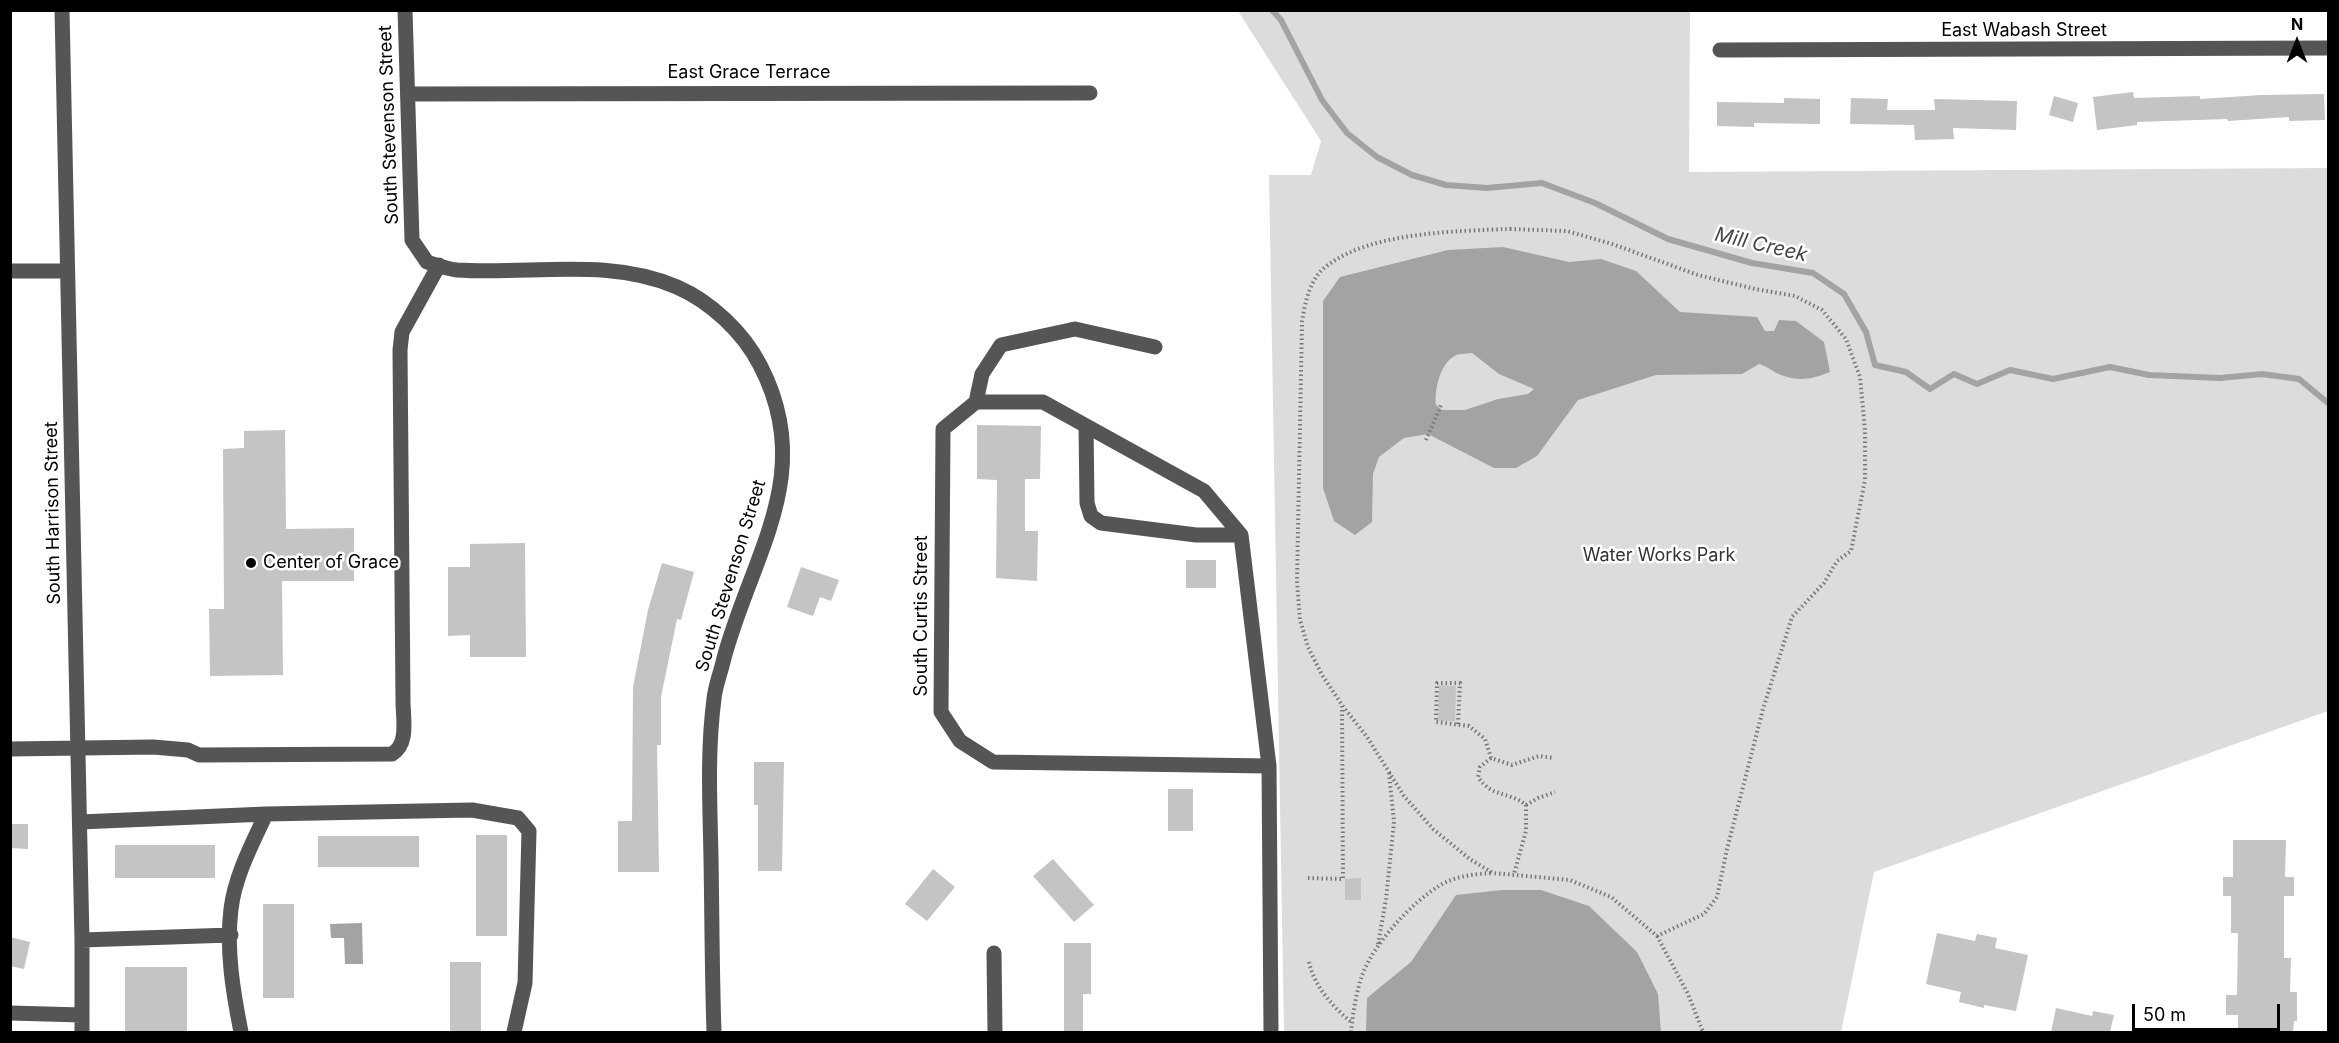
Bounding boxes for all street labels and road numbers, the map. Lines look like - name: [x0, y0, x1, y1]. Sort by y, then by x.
- street label: East Wabash Street: [1941, 20, 2107, 42]
- street label: South Stevenson Street: [375, 25, 403, 225]
- street label: East Grace Terrace: [668, 62, 830, 84]
- street label: South Harrison Street: [41, 421, 65, 605]
- street label: South Stevenson Street: [691, 477, 771, 675]
- street label: South Curtis Street: [911, 535, 933, 697]

